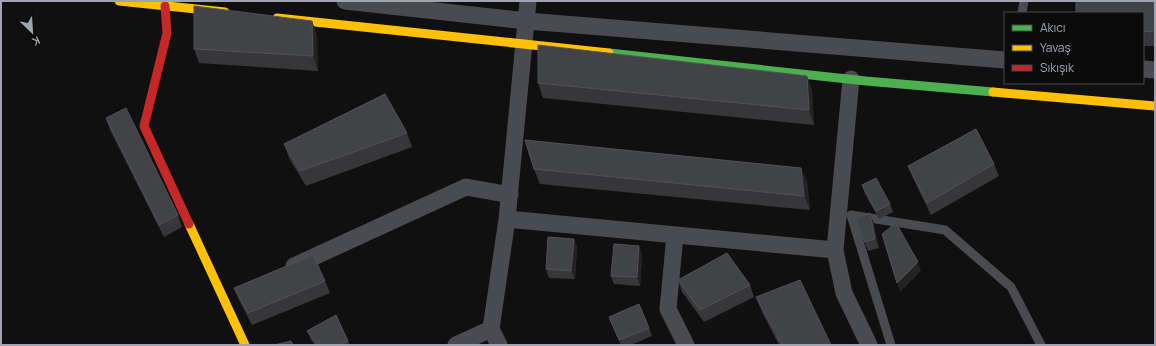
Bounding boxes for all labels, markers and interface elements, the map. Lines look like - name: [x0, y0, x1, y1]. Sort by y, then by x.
- north arrow: [12, 12, 52, 52]
- legend: [1004, 12, 1144, 84]
- text: Akıcı: [1040, 19, 1066, 36]
- text: K: [29, 33, 43, 50]
- text: Yavaş: [1040, 39, 1071, 56]
- text: Sıkışık: [1040, 59, 1075, 76]

